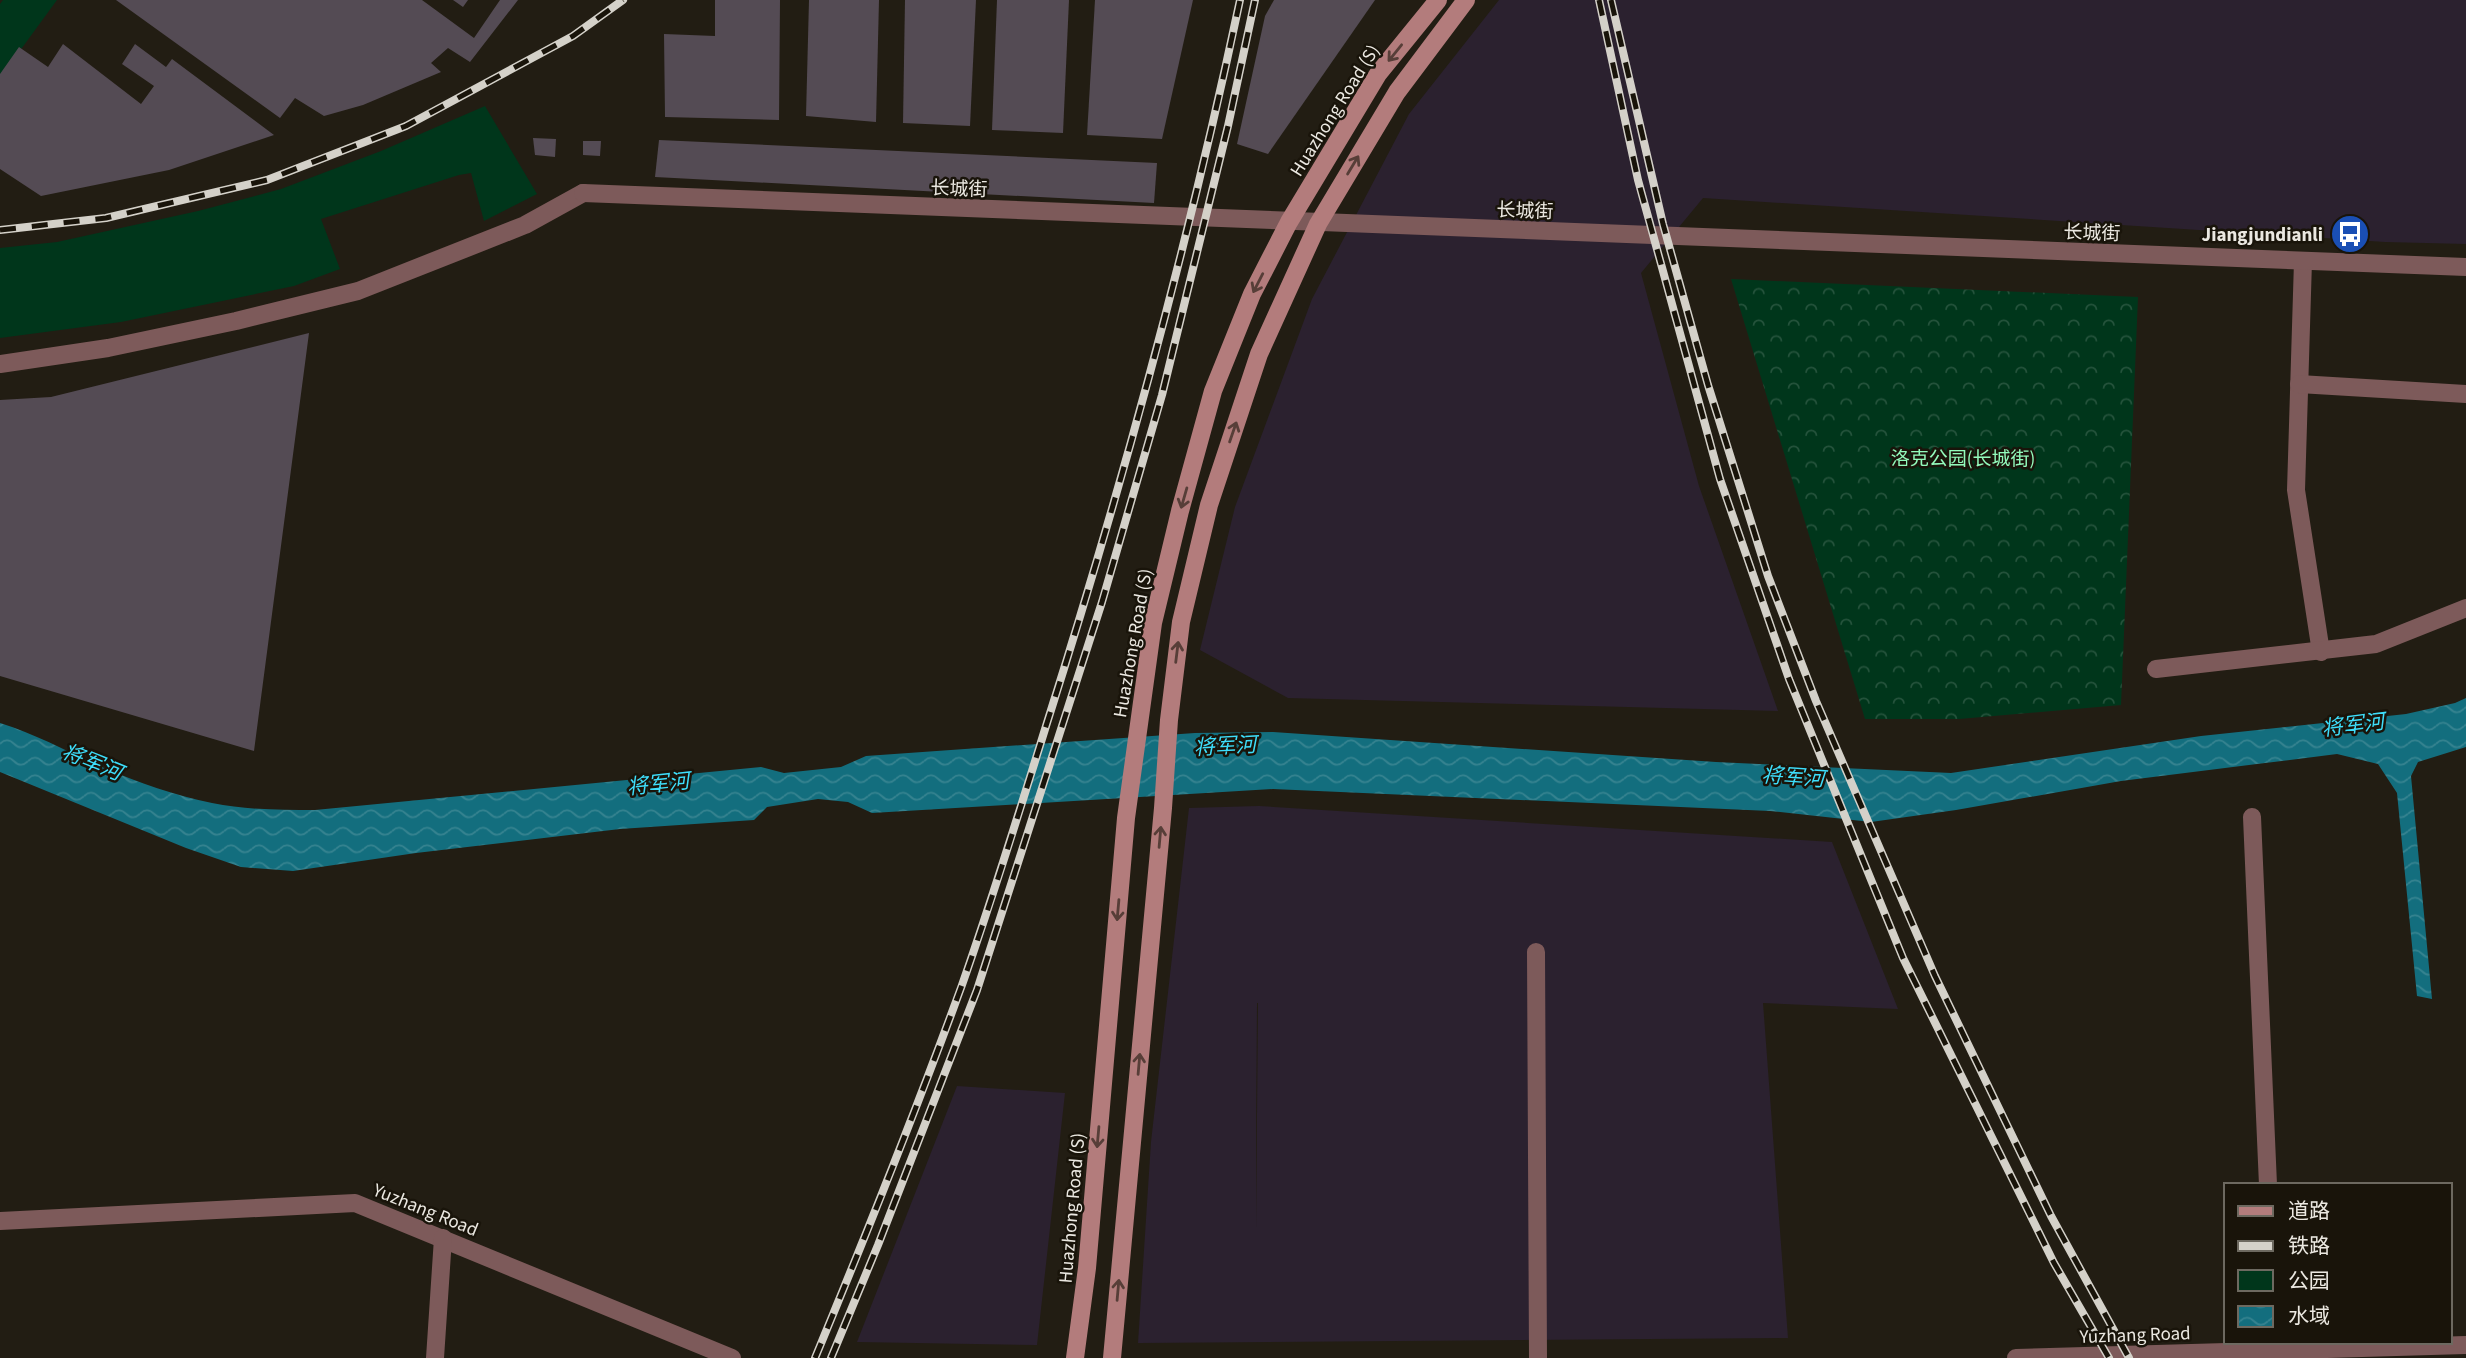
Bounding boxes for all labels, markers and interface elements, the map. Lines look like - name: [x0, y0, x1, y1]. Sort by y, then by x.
- street label: Huazhong Road (S): [1284, 40, 1387, 182]
- one-way arrow: [1387, 43, 1403, 61]
- one-way arrow: [1346, 156, 1360, 176]
- street label: 长城街: [930, 175, 988, 204]
- street label: 长城街: [1496, 197, 1554, 226]
- bus stop icon: Jiangjundianli: [2329, 213, 2371, 255]
- street label: 长城街: [2063, 219, 2121, 248]
- place label: Jiangjundianli: [2202, 222, 2323, 249]
- one-way arrow: [1250, 272, 1264, 293]
- one-way arrow: [1228, 422, 1240, 444]
- park label: 洛克公园(长城街): [1891, 446, 2035, 473]
- one-way arrow: [1176, 487, 1189, 509]
- street label: Huazhong Road (S): [1107, 567, 1160, 720]
- one-way arrow: [1171, 641, 1184, 664]
- water label: 将军河: [2320, 706, 2390, 744]
- water label: 将军河: [1193, 729, 1261, 763]
- water label: 将军河: [57, 736, 131, 789]
- water label: 将军河: [1761, 760, 1829, 794]
- water label: 将军河: [625, 765, 695, 802]
- one-way arrow: [1154, 826, 1167, 849]
- one-way arrow: [1111, 898, 1124, 921]
- one-way arrow: [1133, 1053, 1146, 1075]
- one-way arrow: [1091, 1125, 1104, 1147]
- street label: Huazhong Road (S): [1052, 1132, 1093, 1285]
- street label: Yuzhang Road: [368, 1177, 482, 1244]
- legend: [2224, 1183, 2452, 1344]
- text: 道路: [2288, 1196, 2330, 1226]
- text: 铁路: [2288, 1231, 2330, 1261]
- text: 公园: [2288, 1266, 2330, 1296]
- one-way arrow: [1112, 1279, 1125, 1302]
- text: 水域: [2288, 1301, 2330, 1331]
- street label: Yuzhang Road: [2078, 1320, 2191, 1351]

